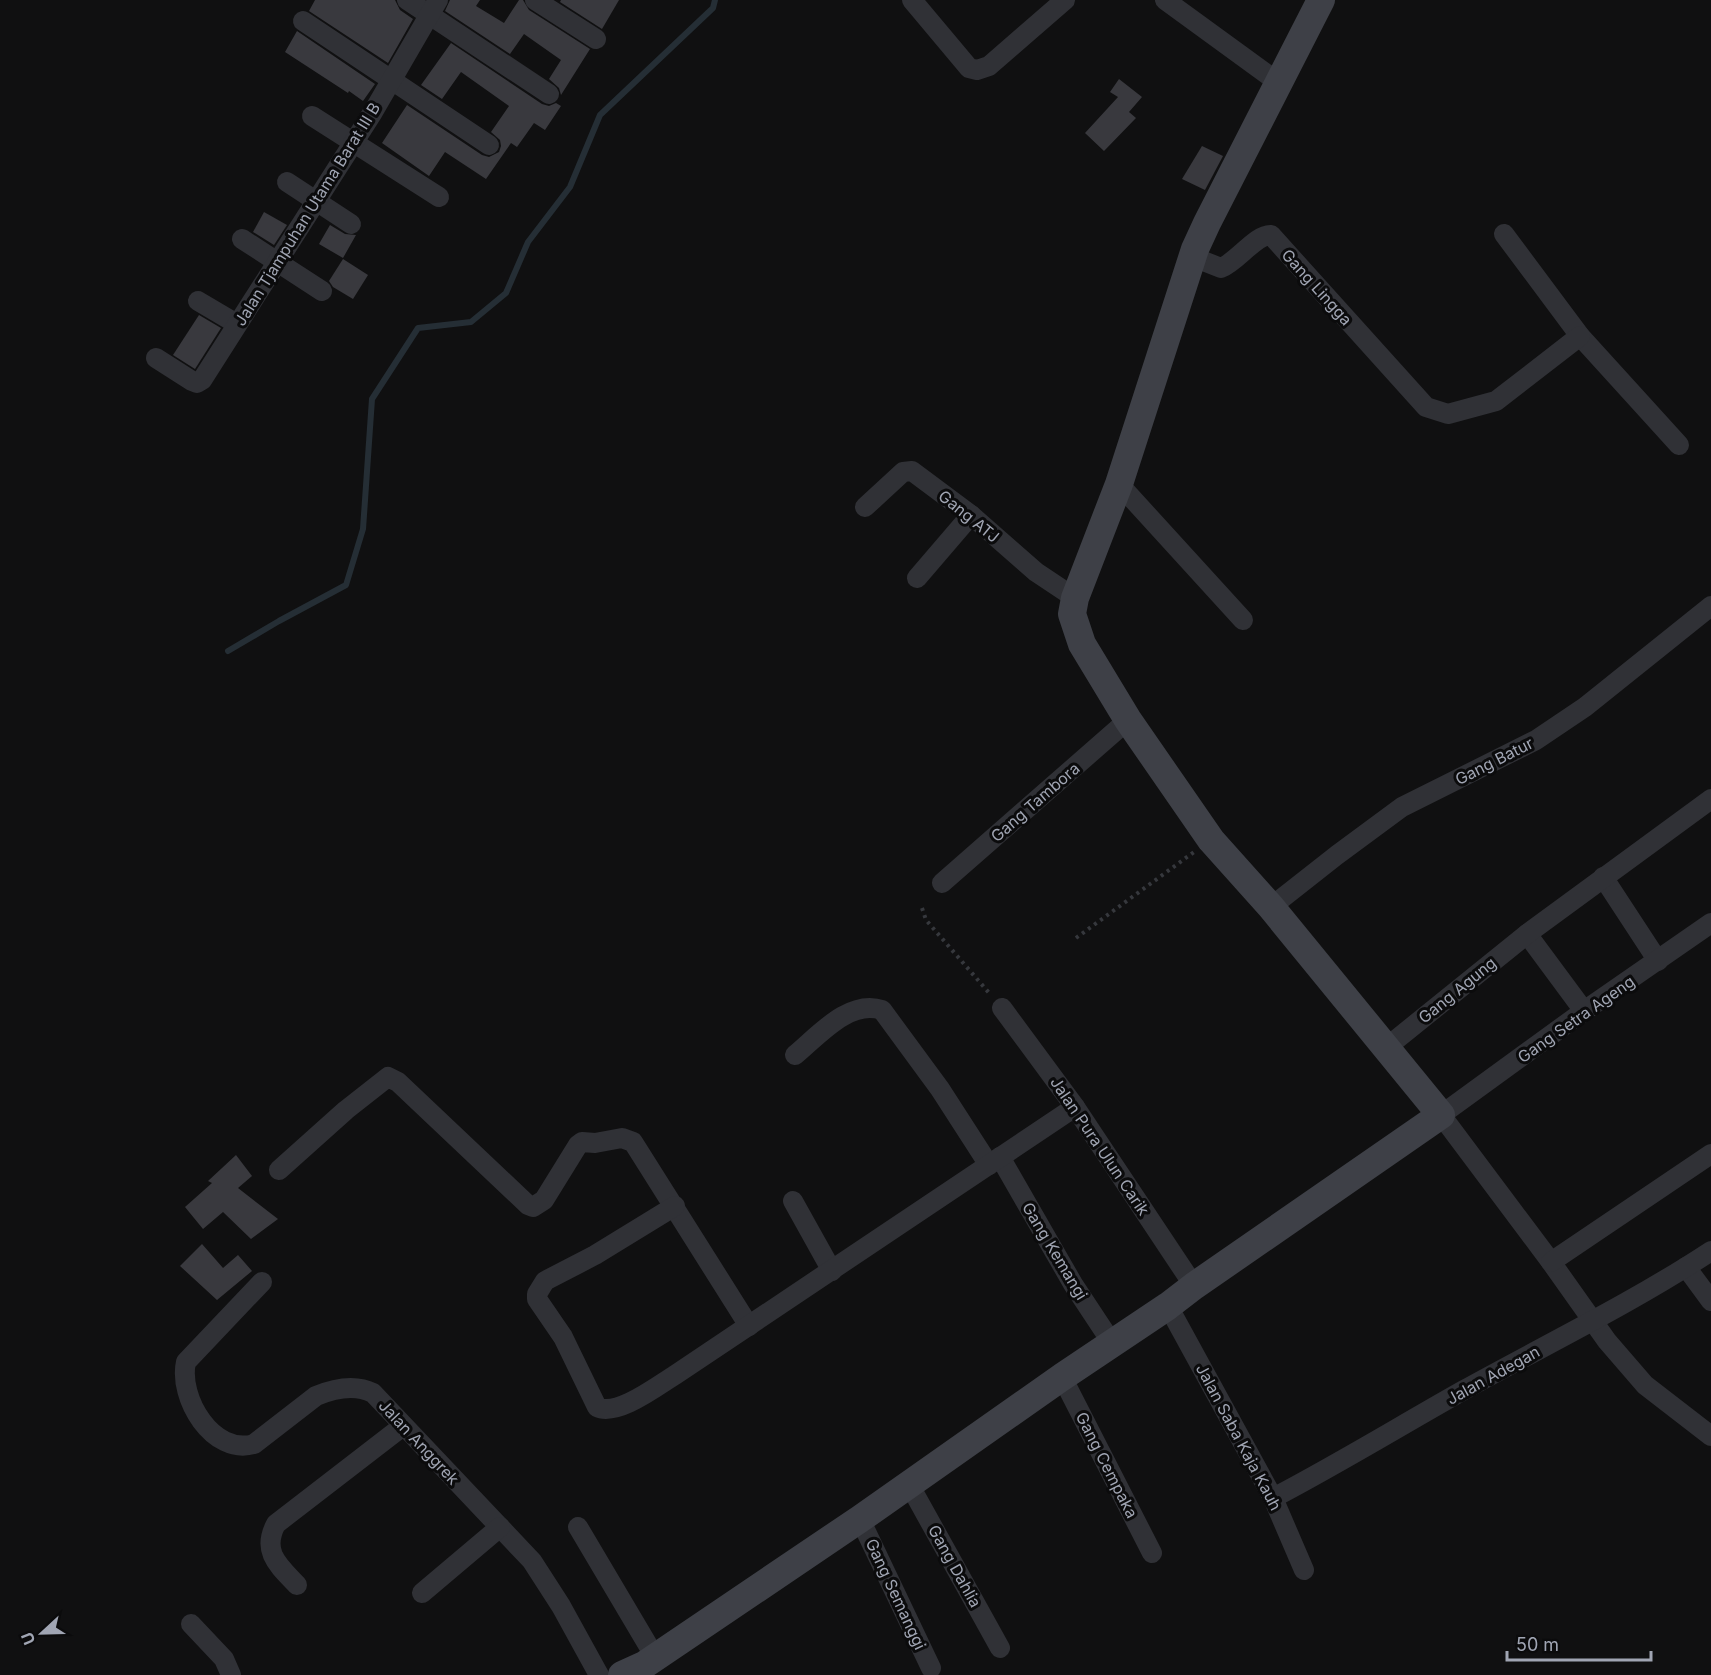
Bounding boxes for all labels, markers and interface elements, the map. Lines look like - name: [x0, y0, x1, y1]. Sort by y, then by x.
- street label: Jalan Tjampuhan Utama Barat III B: [230, 99, 384, 329]
- street label: Gang Lingga: [1278, 245, 1356, 329]
- street label: Gang ATJ: [935, 485, 1003, 547]
- street label: Gang Batur: [1452, 733, 1536, 789]
- street label: Gang Tambora: [986, 758, 1084, 846]
- street label: Gang Agung: [1414, 953, 1500, 1027]
- street label: Gang Setra Ageng: [1514, 971, 1638, 1067]
- street label: Jalan Pura Ulun Carik: [1046, 1073, 1154, 1219]
- street label: Gang Kemangi: [1018, 1199, 1092, 1303]
- street label: Jalan Adegan: [1443, 1341, 1543, 1409]
- street label: Jalan Saba Kaja Kauh: [1192, 1360, 1286, 1514]
- street label: Jalan Anggrek: [375, 1395, 464, 1489]
- street label: Gang Cempaka: [1072, 1409, 1142, 1521]
- street label: Gang Dahlia: [924, 1521, 986, 1611]
- street label: Gang Semanggi: [862, 1535, 930, 1653]
- north arrow: [12, 1603, 72, 1663]
- scale bar: [1507, 1624, 1651, 1662]
- text: U: [17, 1629, 40, 1648]
- text: 50 m: [1516, 1634, 1559, 1655]

